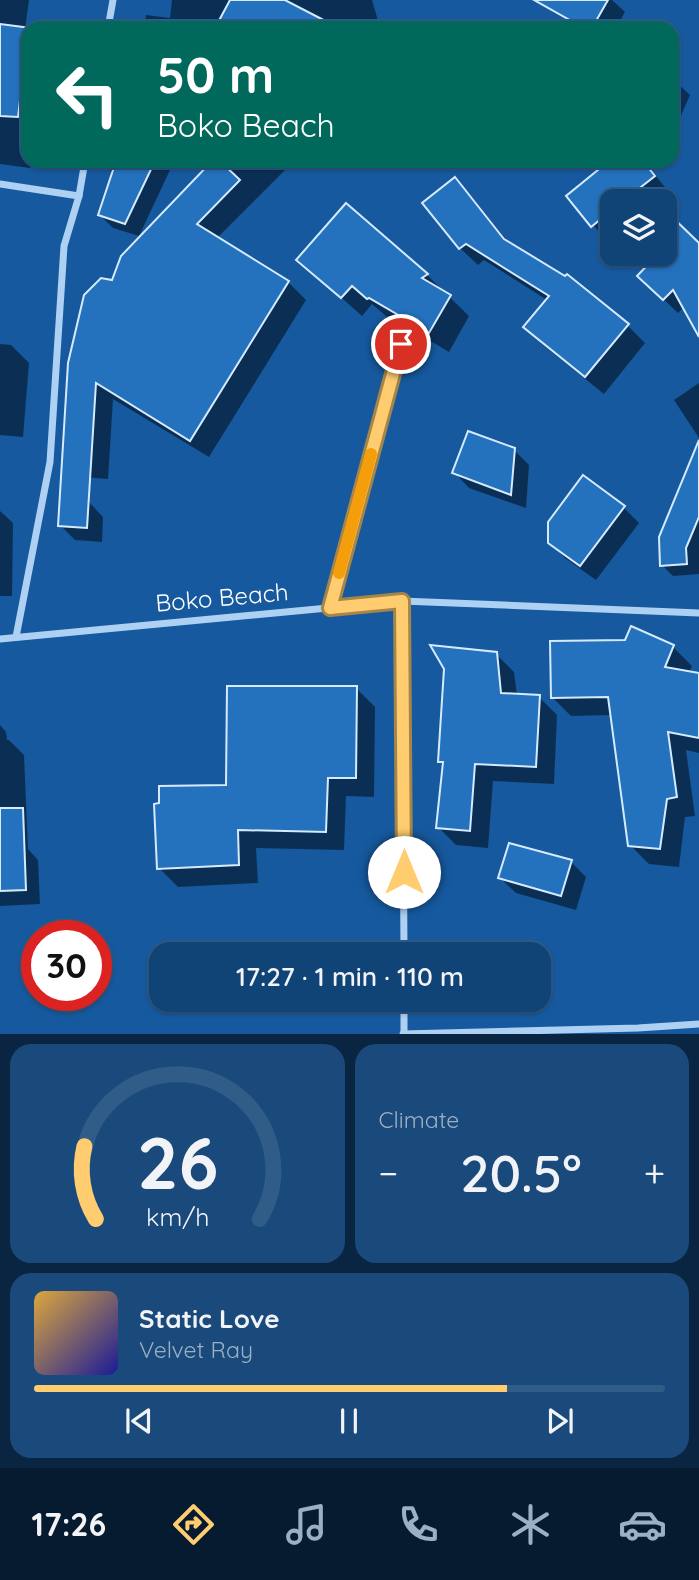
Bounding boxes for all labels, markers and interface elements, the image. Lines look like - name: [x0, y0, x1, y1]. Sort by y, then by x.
- text: 50 m: [157, 44, 274, 105]
- icon: left: [42, 49, 133, 140]
- text: Boko Beach: [157, 105, 335, 145]
- map controls: [600, 189, 677, 266]
- button: layers: [600, 189, 677, 266]
- pin: [371, 314, 431, 374]
- icon: arrive: [382, 325, 420, 363]
- street label: Boko Beach: [154, 576, 290, 618]
- position arrow: [367, 835, 441, 909]
- speed limit sign: 30: [21, 920, 112, 1011]
- text: 17:27 · 1 min · 110 m: [236, 960, 464, 993]
- text: Climate: [379, 1105, 459, 1134]
- text: 26: [136, 1117, 218, 1208]
- text: 20.5°: [460, 1140, 582, 1205]
- text: −: [379, 1149, 398, 1197]
- text: +: [644, 1149, 665, 1197]
- text: km/h: [146, 1201, 209, 1232]
- text: Static Love: [139, 1302, 280, 1335]
- text: Velvet Ray: [139, 1335, 253, 1364]
- icon: previous: [120, 1402, 158, 1440]
- icon: pause: [330, 1402, 368, 1440]
- icon: next: [541, 1402, 579, 1440]
- icon: directions: [169, 1500, 218, 1549]
- icon: music: [282, 1500, 331, 1549]
- icon: phone: [394, 1500, 443, 1549]
- icon: climate: [506, 1500, 555, 1549]
- icon: car: [618, 1500, 667, 1549]
- text: 17:26: [32, 1504, 106, 1544]

